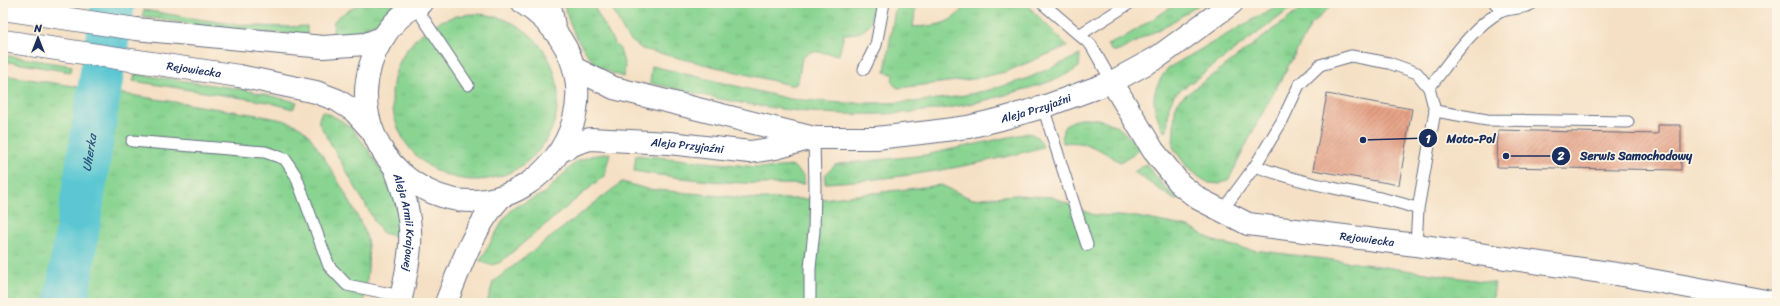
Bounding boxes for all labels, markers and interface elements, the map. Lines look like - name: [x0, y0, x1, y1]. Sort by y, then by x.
- north arrow: [18, 18, 58, 58]
- text: N: [33, 19, 42, 38]
- street label: Rejowiecka: [165, 56, 223, 83]
- street label: Aleja Przyjaźni: [998, 88, 1075, 129]
- callout: Moto-Pol: [1418, 126, 1504, 150]
- text: 1: [1425, 128, 1431, 150]
- text: Moto-Pol: [1445, 128, 1496, 150]
- water label: Uherka: [76, 131, 104, 173]
- street label: Aleja Przyjaźni: [649, 133, 726, 159]
- callout: Serwis Samochodowy: [1551, 144, 1700, 168]
- text: 2: [1557, 145, 1565, 167]
- text: Serwis Samochodowy: [1579, 145, 1693, 167]
- street label: Aleja Armii Krajowej: [387, 170, 419, 273]
- street label: Rejowiecka: [1339, 227, 1396, 252]

